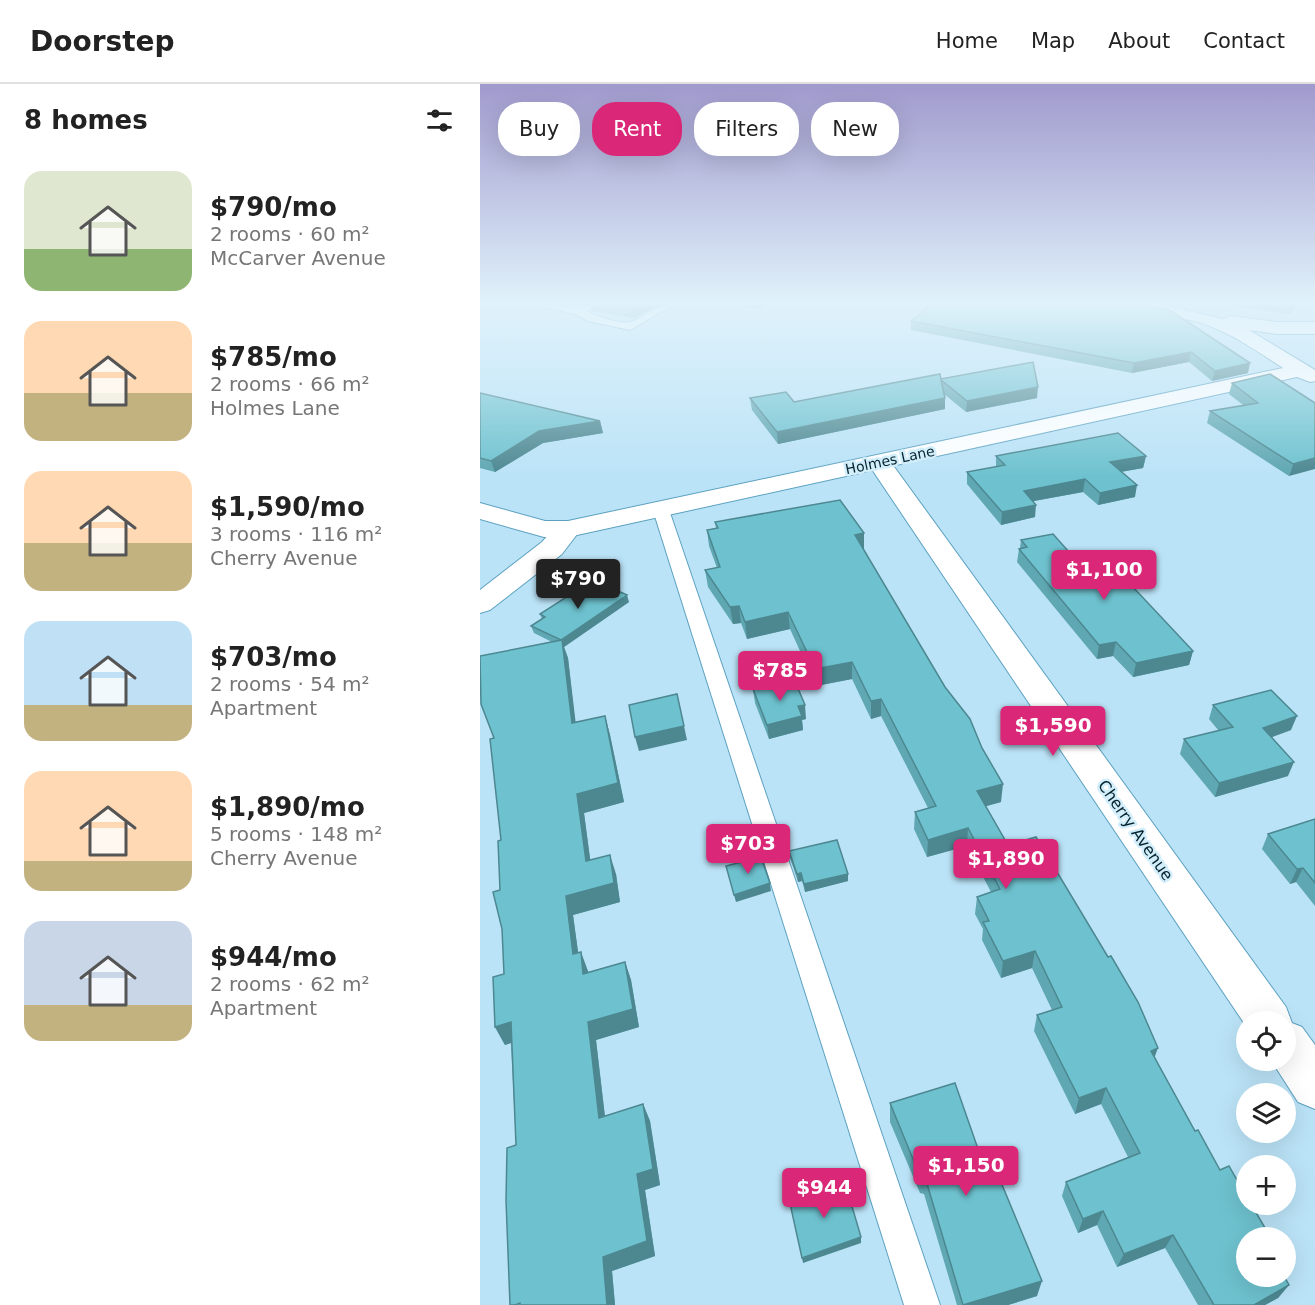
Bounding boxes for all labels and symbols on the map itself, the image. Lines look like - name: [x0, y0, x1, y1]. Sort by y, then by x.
- street label: Holmes Lane: [844, 443, 936, 477]
- pin: $1,100: [1055, 550, 1153, 601]
- pin: $790: [542, 559, 614, 610]
- pin: $785: [744, 651, 816, 702]
- pin: $1,590: [1004, 706, 1102, 757]
- street label: Cherry Avenue: [1094, 776, 1177, 884]
- pin: $703: [712, 824, 784, 875]
- pin: $1,890: [957, 839, 1055, 890]
- pin: $1,150: [917, 1146, 1015, 1197]
- pin: $944: [788, 1168, 860, 1219]

